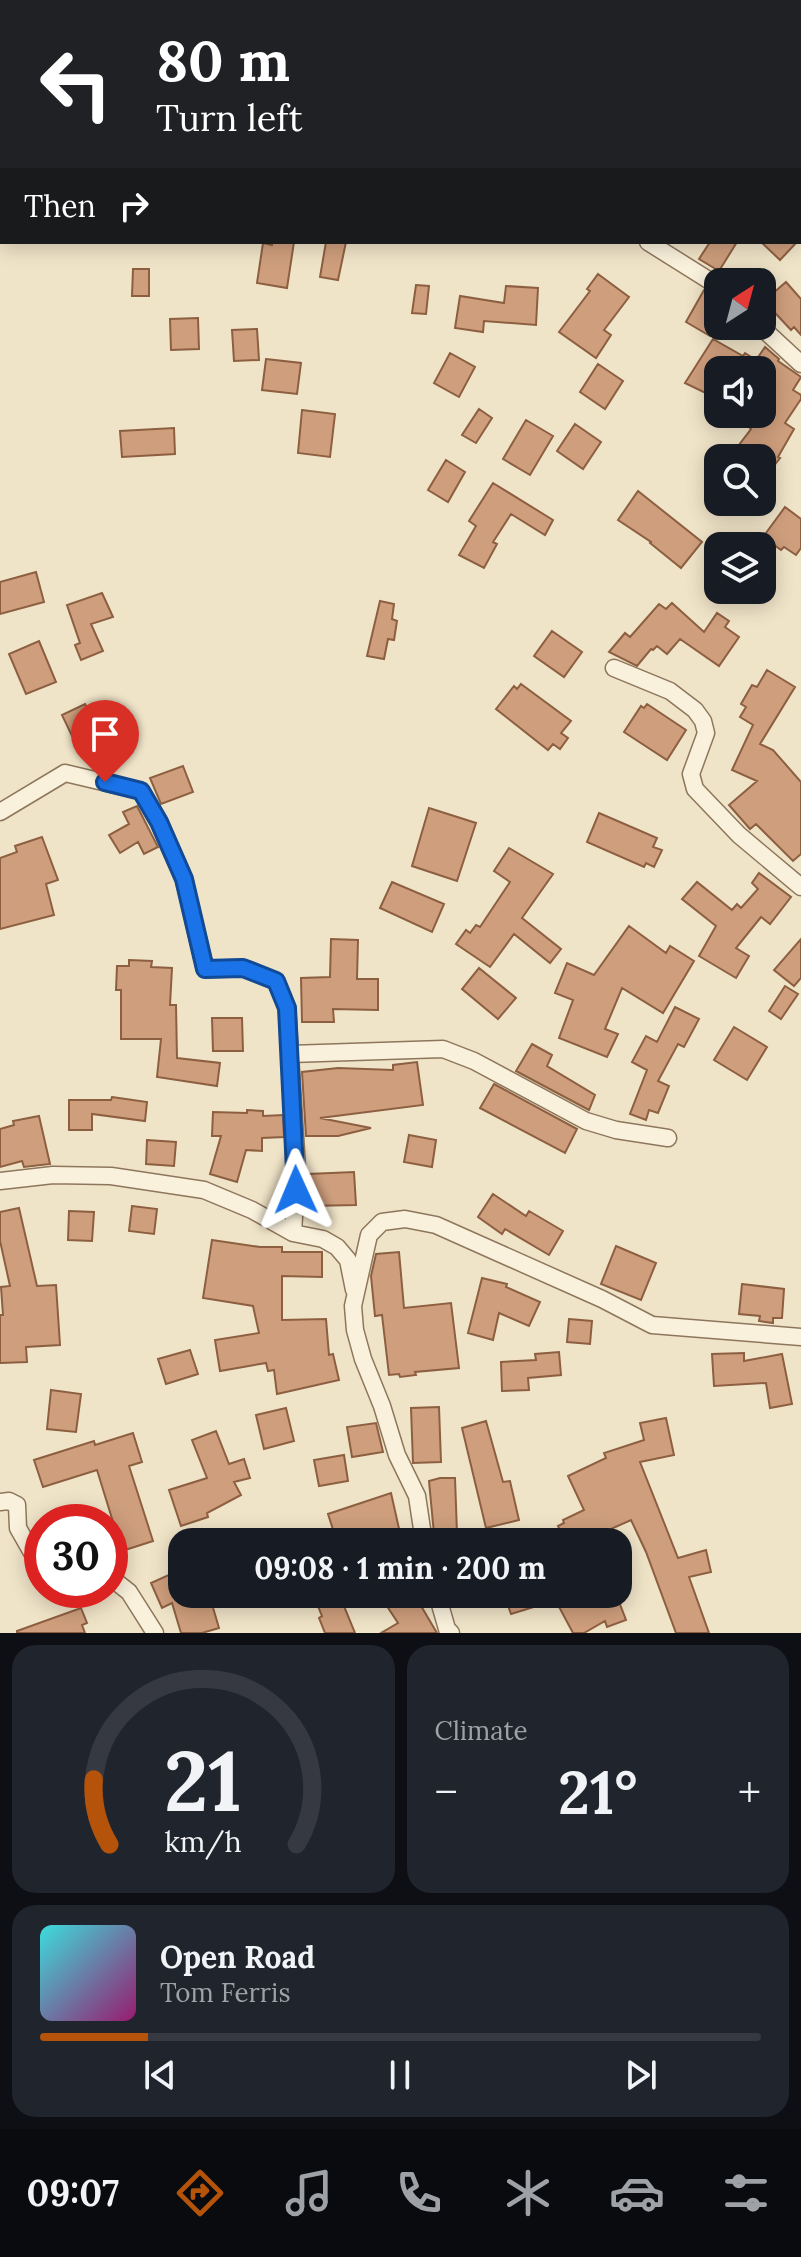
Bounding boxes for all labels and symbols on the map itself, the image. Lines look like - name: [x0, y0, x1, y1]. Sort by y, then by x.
- north arrow: [704, 268, 776, 340]
- pin: [71, 700, 139, 782]
- position arrow: [254, 1148, 338, 1232]
- speed limit sign: 30: [24, 1504, 128, 1608]

